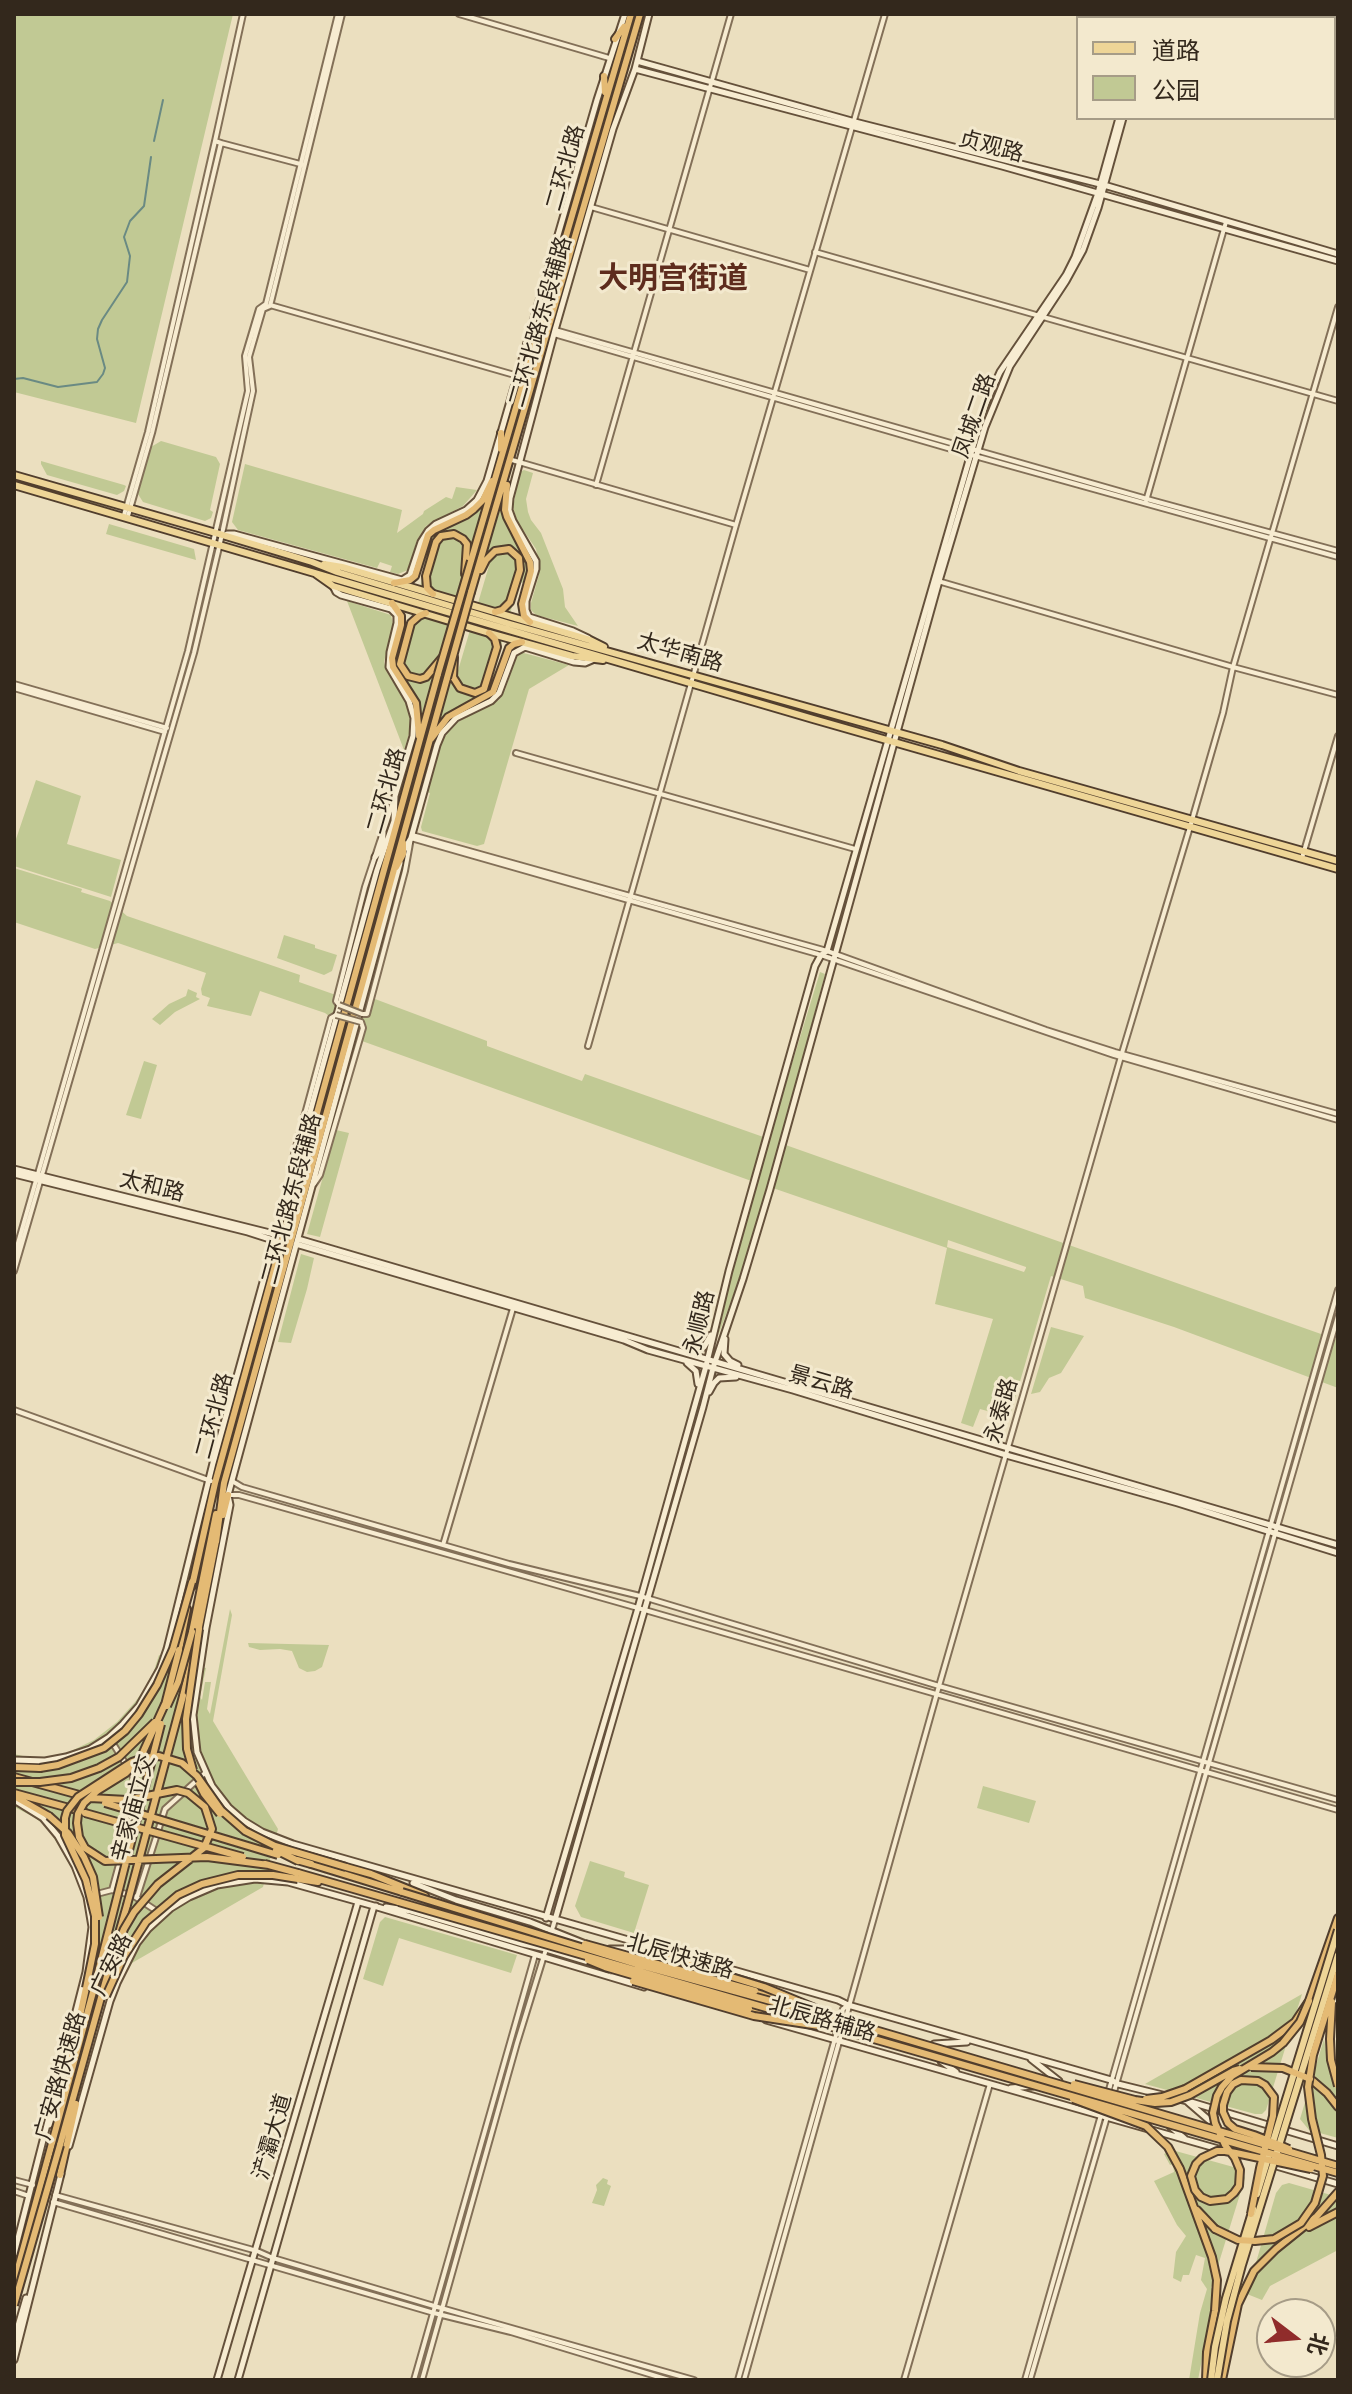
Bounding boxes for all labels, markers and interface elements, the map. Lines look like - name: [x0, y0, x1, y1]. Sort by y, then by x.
- legend: [1076, 16, 1336, 120]
- text: 道路: [1152, 37, 1200, 65]
- text: 公园: [1152, 77, 1200, 105]
- street label: 二环北路: [541, 122, 591, 214]
- street label: 贞观路: [956, 126, 1026, 168]
- street label: 二环北路东段辅路: [504, 234, 578, 410]
- district label: 大明宫街道: [598, 262, 748, 298]
- street label: 凤城二路: [948, 370, 1002, 462]
- street label: 太华南路: [634, 628, 726, 678]
- street label: 二环北路: [362, 745, 412, 837]
- street label: 二环北路东段辅路: [256, 1111, 328, 1287]
- street label: 太和路: [117, 1166, 187, 1208]
- street label: 永顺路: [679, 1288, 721, 1358]
- street label: 景云路: [786, 1361, 856, 1405]
- street label: 二环北路: [191, 1370, 239, 1462]
- street label: 永泰路: [980, 1376, 1024, 1446]
- street label: 辛家庙立交: [107, 1751, 161, 1865]
- street label: 北辰快速路: [623, 1929, 737, 1985]
- street label: 广安路: [86, 1930, 138, 2000]
- street label: 北辰路辅路: [765, 1992, 879, 2048]
- street label: 广安路快速路: [30, 2009, 92, 2143]
- street label: 浐灞大道: [248, 2091, 298, 2183]
- north arrow: [1256, 2298, 1336, 2378]
- text: 北: [1302, 2330, 1334, 2358]

